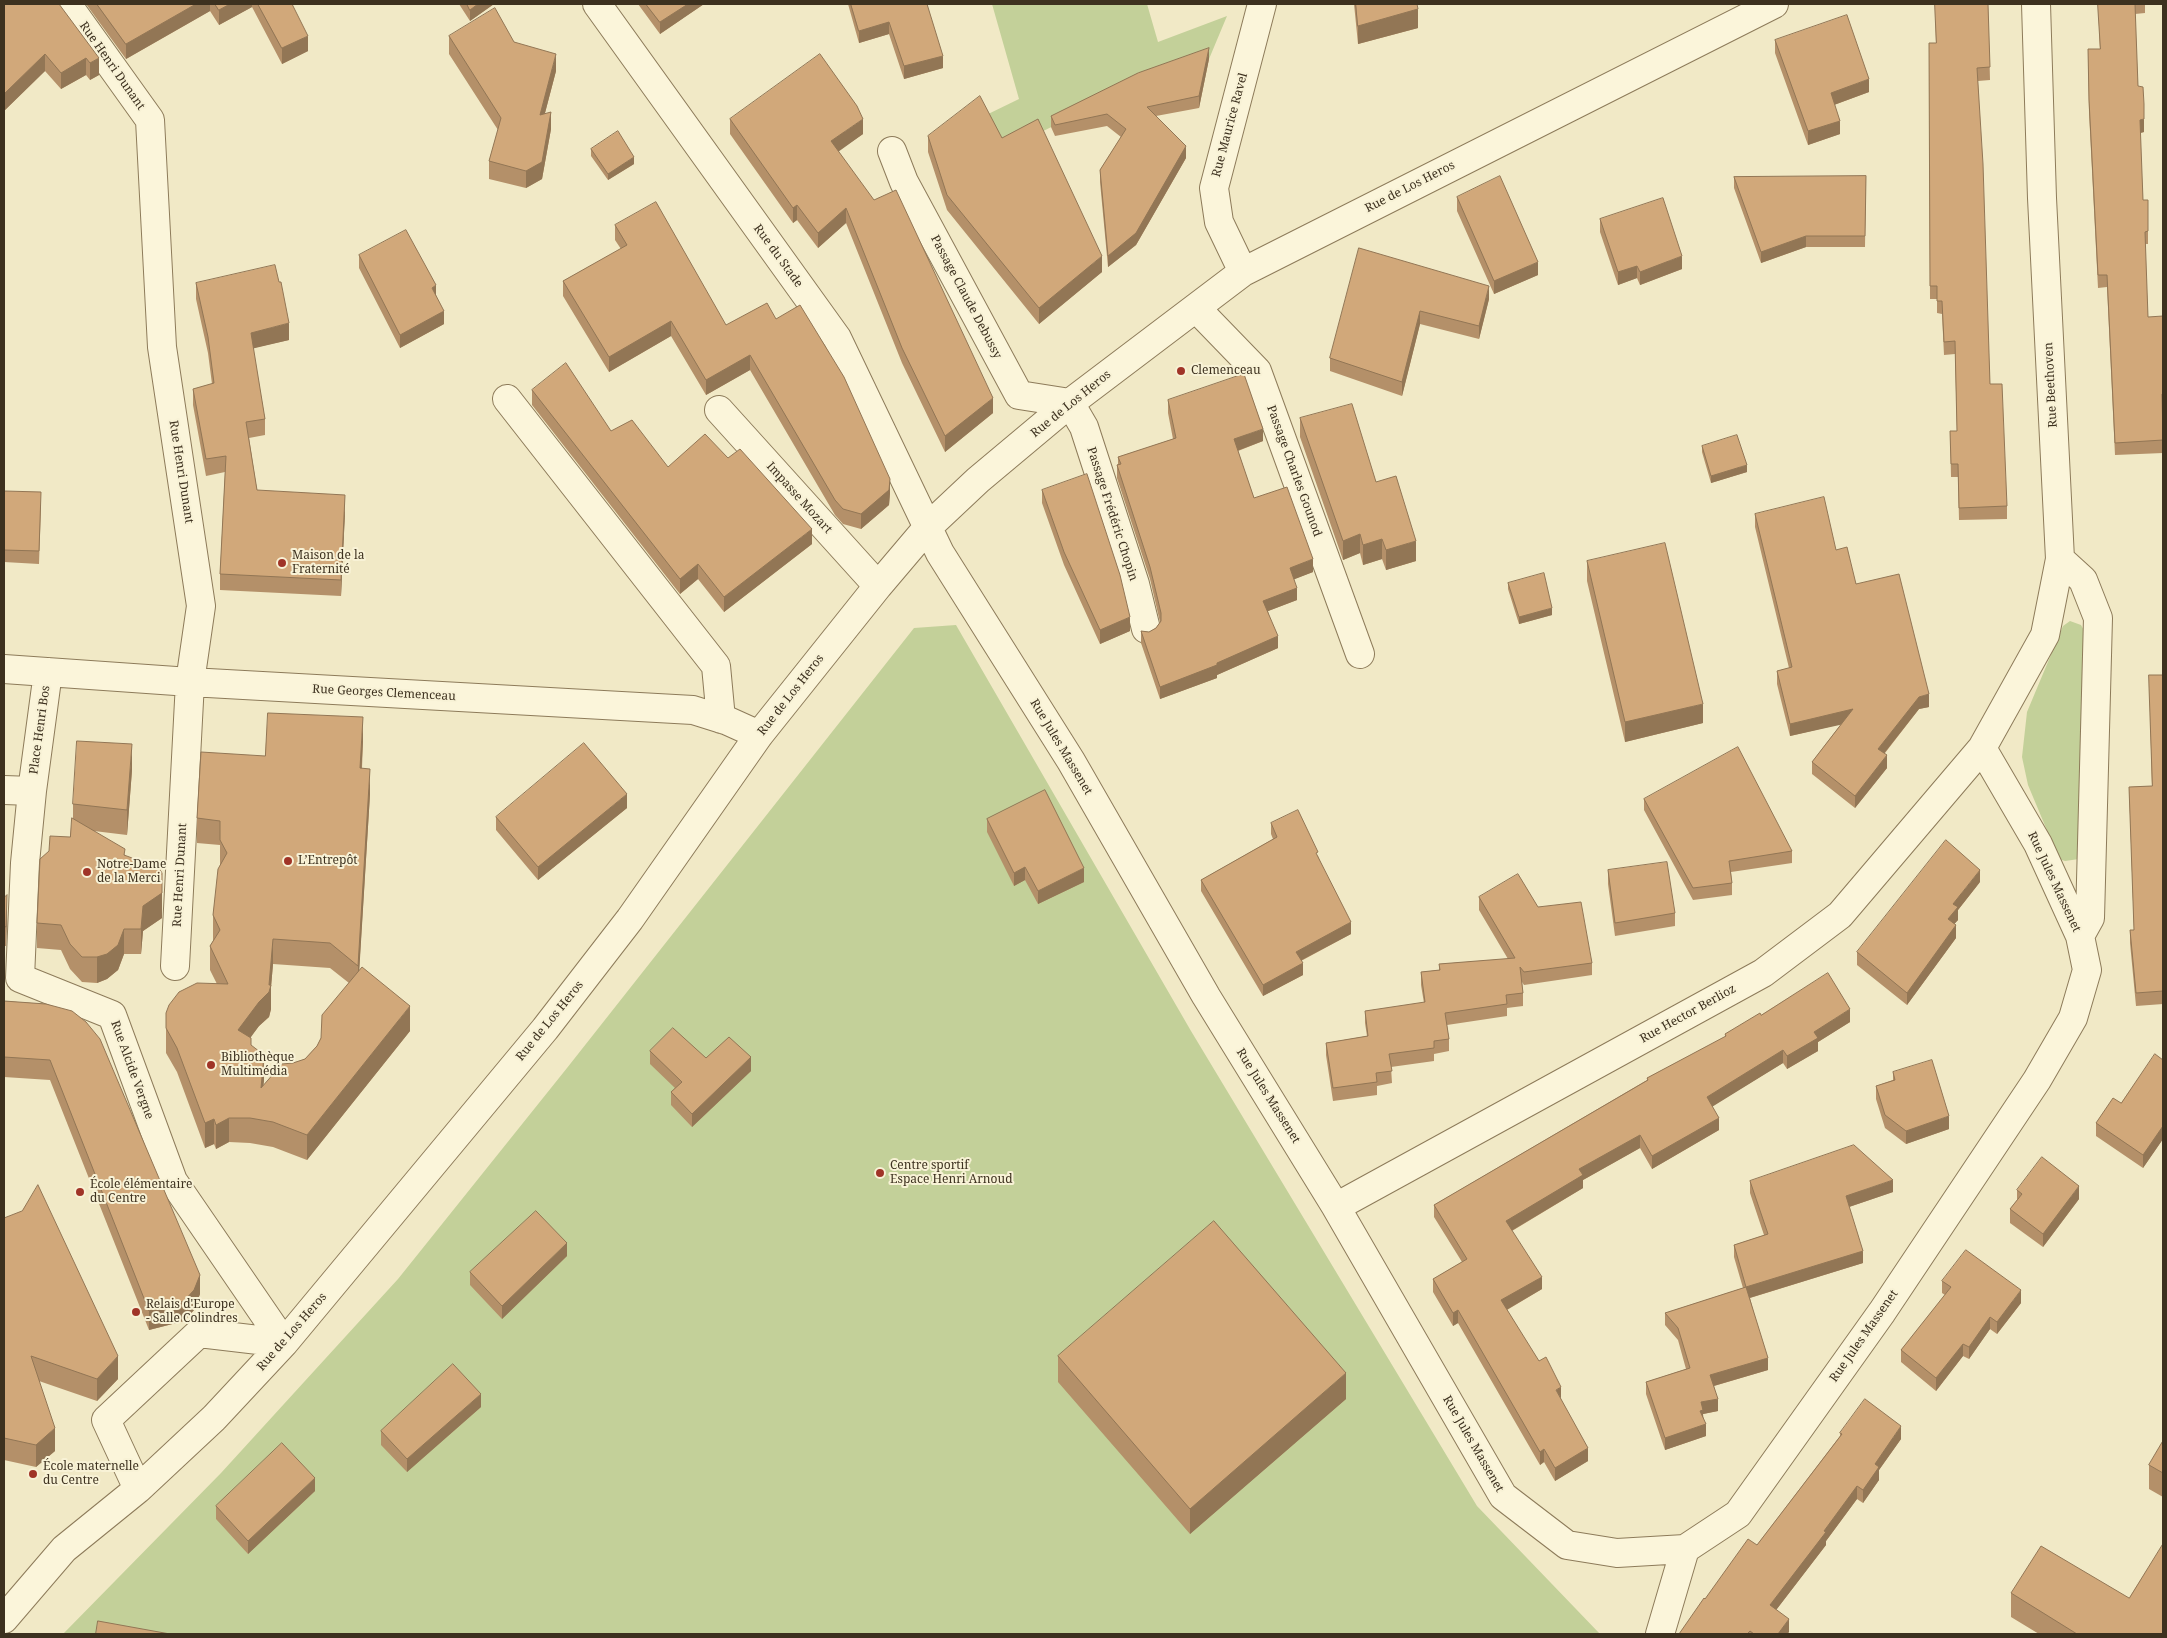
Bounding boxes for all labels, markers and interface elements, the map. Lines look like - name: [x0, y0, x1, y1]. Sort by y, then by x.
- street label: Rue Henri Dunant: [76, 19, 148, 113]
- street label: Rue Maurice Ravel: [1209, 71, 1251, 179]
- street label: Rue de Los Heros: [1363, 158, 1457, 216]
- street label: Rue du Stade: [750, 222, 806, 290]
- street label: Passage Claude Debussy: [927, 233, 1005, 361]
- street label: Rue Beethoven: [2042, 342, 2060, 428]
- place label: Clemenceau: [1191, 364, 1261, 378]
- marker: Clemenceau: [1175, 365, 1187, 377]
- street label: Rue de Los Heros: [1028, 367, 1114, 441]
- street label: Passage Charles Gounod: [1263, 403, 1325, 539]
- street label: Rue Henri Dunant: [166, 419, 196, 525]
- street label: Passage Frédéric Chopin: [1084, 445, 1140, 583]
- street label: Impasse Mozart: [763, 459, 835, 537]
- place label: Maison de la Fraternité: [292, 549, 364, 577]
- marker: Maison de la Fraternité: [276, 557, 288, 569]
- street label: Rue de Los Heros: [755, 652, 827, 738]
- street label: Rue Georges Clemenceau: [312, 682, 456, 704]
- street label: Place Henri Bos: [27, 685, 53, 775]
- street label: Rue Jules Massenet: [1027, 696, 1095, 798]
- street label: Rue Henri Dunant: [170, 823, 190, 927]
- street label: Rue Jules Massenet: [2024, 829, 2084, 935]
- place label: L’Entrepôt: [298, 854, 358, 868]
- marker: L’Entrepôt: [282, 855, 294, 867]
- place label: Notre-Dame de la Merci: [97, 858, 166, 886]
- marker: Notre-Dame de la Merci: [81, 866, 93, 878]
- street label: Rue de Los Heros: [513, 978, 587, 1064]
- street label: Rue Hector Berlioz: [1638, 982, 1738, 1046]
- street label: Rue Alcide Vergne: [107, 1019, 157, 1121]
- street label: Rue Jules Massenet: [1233, 1046, 1303, 1146]
- place label: Bibliothèque Multimédia: [221, 1051, 294, 1079]
- marker: Bibliothèque Multimédia: [205, 1059, 217, 1071]
- place label: Centre sportif Espace Henri Arnoud: [890, 1159, 1013, 1187]
- marker: Centre sportif Espace Henri Arnoud: [874, 1167, 886, 1179]
- place label: École élémentaire du Centre: [90, 1178, 193, 1206]
- marker: École élémentaire du Centre: [74, 1186, 86, 1198]
- street label: Rue Jules Massenet: [1827, 1287, 1901, 1385]
- street label: Rue de Los Heros: [254, 1290, 330, 1374]
- place label: Relais d'Europe - Salle Colindres: [146, 1298, 238, 1326]
- marker: Relais d'Europe - Salle Colindres: [130, 1306, 142, 1318]
- street label: Rue Jules Massenet: [1439, 1393, 1507, 1495]
- place label: École maternelle du Centre: [43, 1460, 139, 1488]
- marker: École maternelle du Centre: [27, 1468, 39, 1480]

